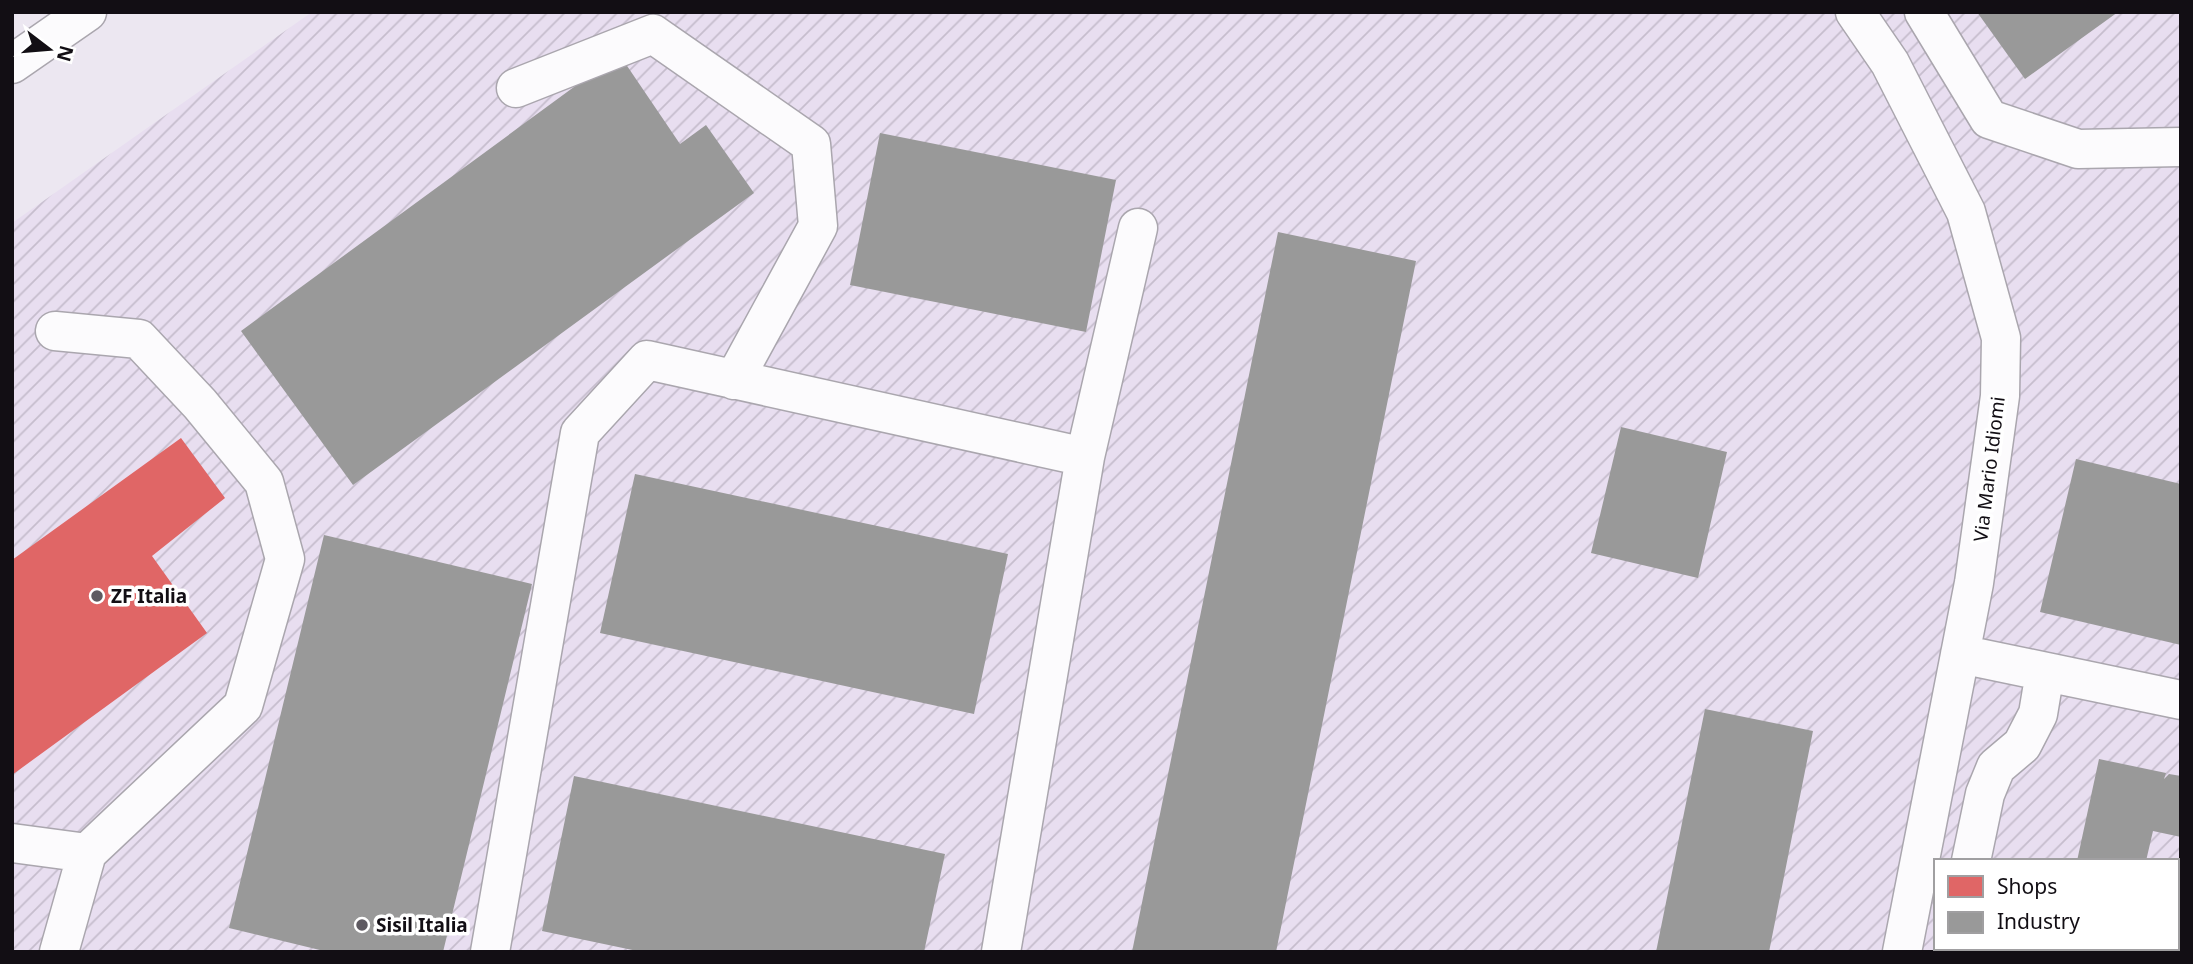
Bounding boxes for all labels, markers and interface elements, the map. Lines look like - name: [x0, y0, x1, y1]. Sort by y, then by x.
- north arrow: [14, 14, 84, 84]
- text: N: [51, 43, 80, 65]
- street label: Via Mario Idiomi: [1967, 395, 2011, 543]
- place label: ZF Italia: [111, 583, 187, 609]
- marker: ZF Italia: [89, 588, 105, 604]
- legend: [1934, 859, 2179, 950]
- text: Shops: [1997, 872, 2057, 900]
- text: Industry: [1997, 907, 2080, 935]
- place label: Sisil Italia: [376, 912, 468, 938]
- marker: Sisil Italia: [354, 917, 370, 933]

